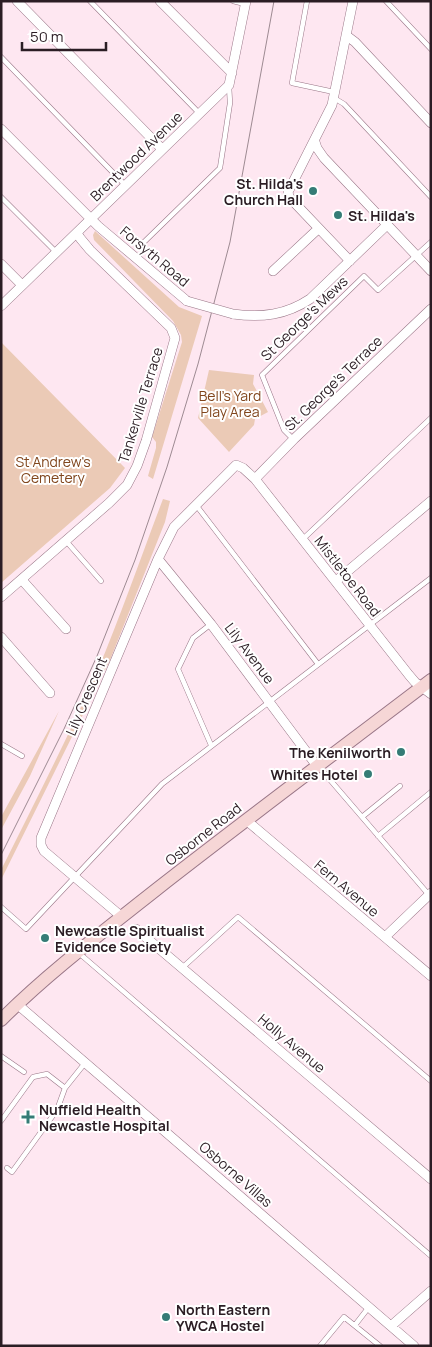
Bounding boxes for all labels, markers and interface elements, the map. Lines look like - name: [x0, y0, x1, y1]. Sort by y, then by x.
- scale bar: [22, 20, 106, 52]
- text: 50 m: [30, 26, 64, 47]
- street label: Brentwood Avenue: [86, 107, 186, 205]
- place label: St. Hilda's Church Hall: [224, 174, 303, 209]
- marker: St. Hilda's Church Hall: [307, 185, 319, 197]
- place label: St. Hilda's: [348, 206, 415, 225]
- marker: St. Hilda's: [332, 209, 344, 221]
- street label: Forsyth Road: [116, 221, 194, 291]
- street label: St George's Mews: [256, 271, 352, 365]
- street label: St. George's Terrace: [280, 331, 386, 435]
- street label: Tankerville Terrace: [113, 345, 167, 465]
- park label: Bell's Yard Play Area: [199, 386, 261, 421]
- park label: St Andrew's Cemetery: [15, 452, 91, 487]
- street label: Mistletoe Road: [311, 532, 385, 620]
- street label: Lily Avenue: [221, 619, 279, 687]
- street label: Lily Crescent: [61, 653, 111, 738]
- place label: The Kenilworth: [289, 743, 391, 762]
- marker: The Kenilworth: [395, 746, 407, 758]
- place label: Whites Hotel: [270, 765, 358, 784]
- marker: Whites Hotel: [362, 768, 374, 780]
- street label: Osborne Road: [161, 798, 245, 870]
- street label: Fern Avenue: [311, 855, 383, 921]
- place label: Newcastle Spiritualist Evidence Society: [55, 921, 205, 956]
- marker: Newcastle Spiritualist Evidence Society: [39, 932, 51, 944]
- street label: Holly Avenue: [254, 1009, 330, 1077]
- place label: Nuffield Health Newcastle Hospital: [39, 1100, 170, 1135]
- marker: Nuffield Health Newcastle Hospital: [21, 1110, 35, 1124]
- street label: Osborne Villas: [195, 1137, 277, 1211]
- place label: North Eastern YWCA Hostel: [176, 1300, 270, 1335]
- marker: North Eastern YWCA Hostel: [160, 1311, 172, 1323]

